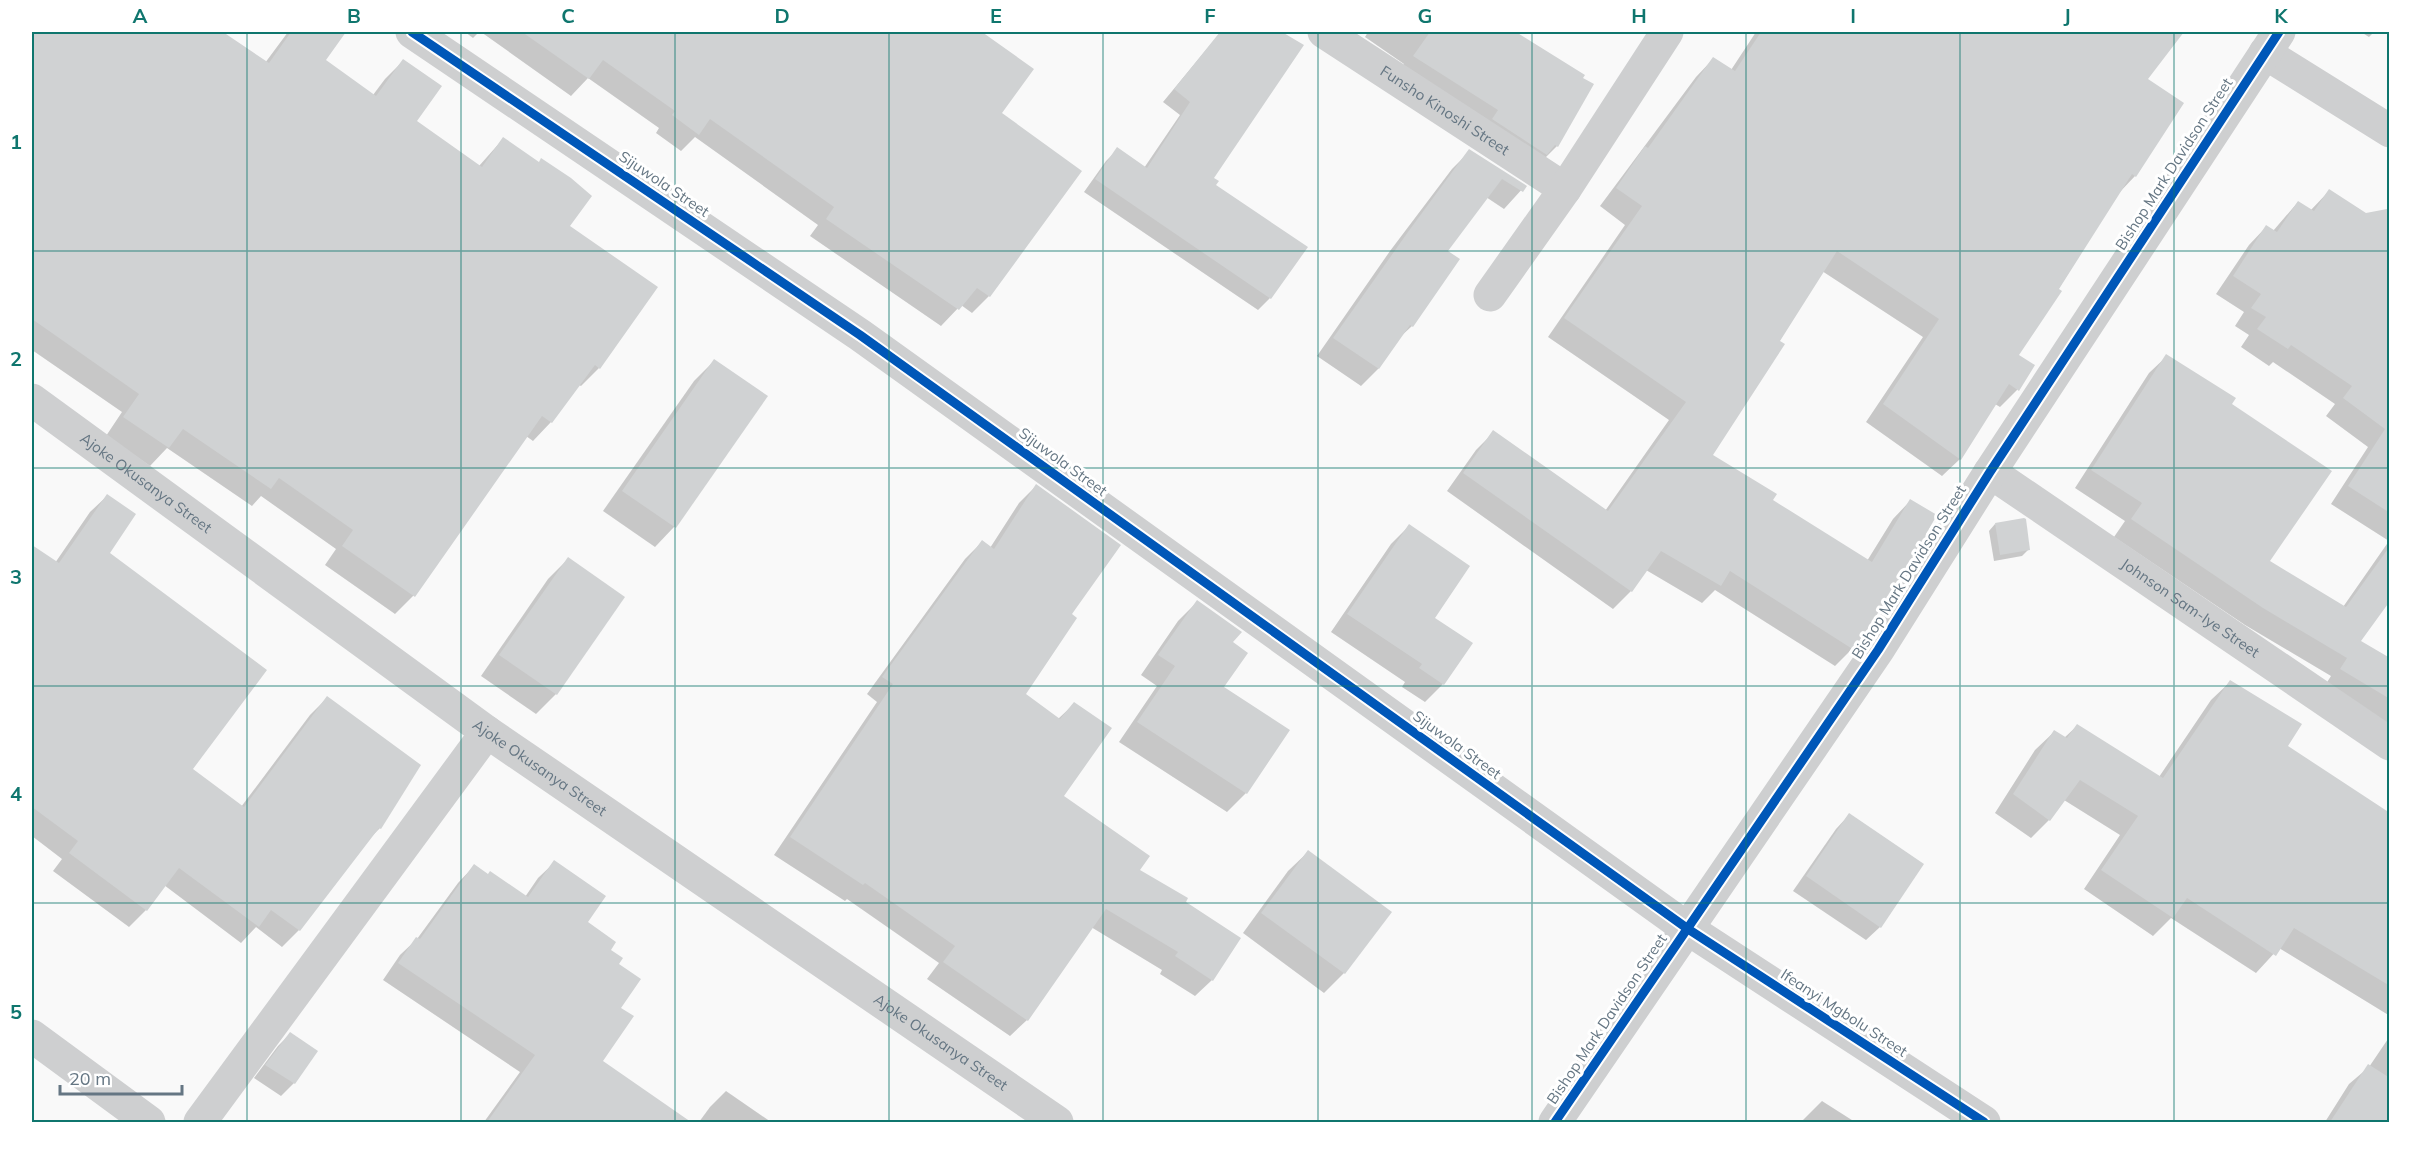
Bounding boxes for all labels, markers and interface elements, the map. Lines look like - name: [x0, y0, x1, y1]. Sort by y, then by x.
- text: A: [133, 3, 148, 28]
- text: B: [347, 3, 361, 28]
- text: C: [561, 3, 575, 28]
- text: D: [774, 3, 790, 28]
- text: E: [990, 3, 1002, 28]
- text: F: [1204, 3, 1216, 28]
- text: G: [1418, 3, 1432, 28]
- text: H: [1631, 3, 1647, 28]
- text: I: [1850, 3, 1856, 28]
- text: J: [2063, 3, 2071, 28]
- text: K: [2274, 3, 2288, 28]
- street label: Funsho Kinoshi Street: [1377, 61, 1513, 159]
- street label: Bishop Mark Davidson Street: [2111, 74, 2236, 253]
- text: 1: [10, 129, 22, 154]
- street label: Sijuwola Street: [616, 146, 713, 221]
- text: 2: [10, 346, 22, 371]
- street label: Sijuwola Street: [1015, 423, 1111, 500]
- street label: Ajoke Okusanya Street: [77, 428, 216, 537]
- street label: Bishop Mark Davidson Street: [1847, 481, 1970, 662]
- street label: Johnson Sam-Iye Street: [2118, 554, 2263, 661]
- text: 3: [10, 564, 22, 589]
- street label: Sijuwola Street: [1409, 706, 1505, 783]
- street label: Ajoke Okusanya Street: [469, 715, 611, 820]
- text: 4: [10, 781, 22, 806]
- street label: Bishop Mark Davidson Street: [1542, 930, 1671, 1107]
- street label: Ifeanyi Mgbolu Street: [1777, 965, 1911, 1061]
- street label: Ajoke Okusanya Street: [870, 989, 1012, 1095]
- text: 5: [10, 999, 22, 1024]
- scale bar: [60, 1058, 182, 1096]
- text: 20 m: [69, 1067, 111, 1090]

